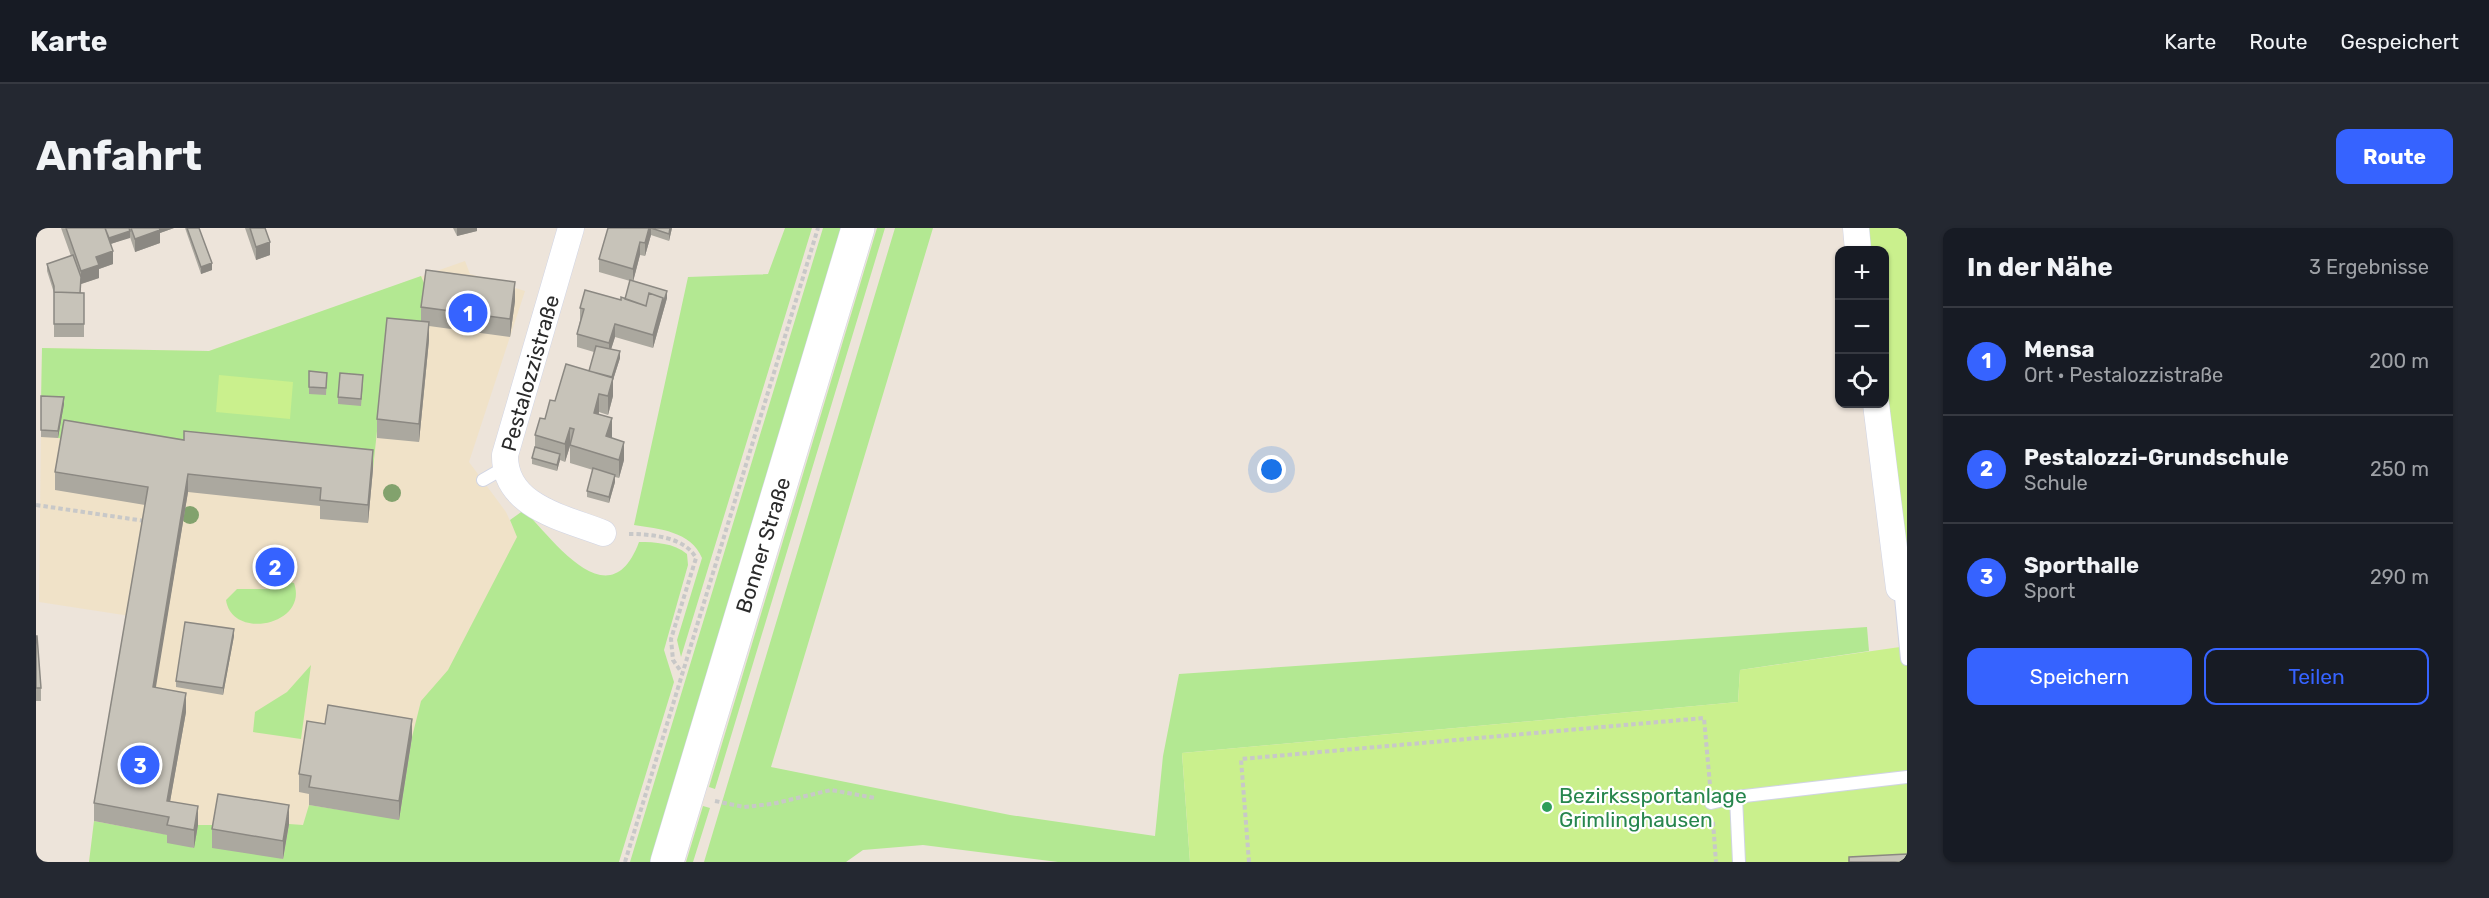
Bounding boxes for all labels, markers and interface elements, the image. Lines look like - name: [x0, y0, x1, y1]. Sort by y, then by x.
- text: Karte: [30, 25, 107, 58]
- text: Karte: [2164, 29, 2216, 54]
- text: Route: [2249, 29, 2308, 54]
- text: Gespeichert: [2341, 29, 2459, 54]
- button: Route: [2336, 129, 2453, 184]
- text: Anfahrt: [36, 131, 202, 181]
- map controls: [1835, 246, 1889, 408]
- button: +: [1835, 246, 1889, 300]
- text: In der Nähe: [1967, 252, 2113, 283]
- text: 3 Ergebnisse: [2309, 255, 2429, 279]
- pin: 1: [448, 290, 488, 335]
- street label: Pestalozzistraße: [496, 292, 564, 454]
- button: −: [1835, 300, 1889, 354]
- text: Mensa: [2024, 336, 2095, 363]
- text: 1: [1982, 349, 1991, 373]
- text: 200 m: [2369, 349, 2429, 373]
- button: locate: [1835, 354, 1889, 408]
- text: Ort · Pestalozzistraße: [2024, 363, 2223, 387]
- text: Pestalozzi-Grundschule: [2024, 444, 2289, 471]
- your location: [1257, 455, 1286, 484]
- text: 2: [1980, 457, 1993, 481]
- text: 250 m: [2370, 457, 2429, 481]
- text: Schule: [2024, 471, 2088, 495]
- street label: Bonner Straße: [730, 474, 796, 616]
- pin: 2: [256, 544, 294, 590]
- text: Sporthalle: [2024, 552, 2139, 579]
- text: 3: [1980, 565, 1993, 589]
- text: 290 m: [2370, 565, 2429, 589]
- text: Sport: [2024, 579, 2075, 603]
- button: Speichern: [1967, 648, 2192, 705]
- button: Teilen: [2204, 648, 2429, 705]
- pin: 3: [120, 742, 160, 788]
- place label: Bezirkssportanlage Grimlinghausen: [1559, 783, 1747, 832]
- marker: Bezirkssportanlage Grimlinghausen: [1540, 800, 1554, 814]

